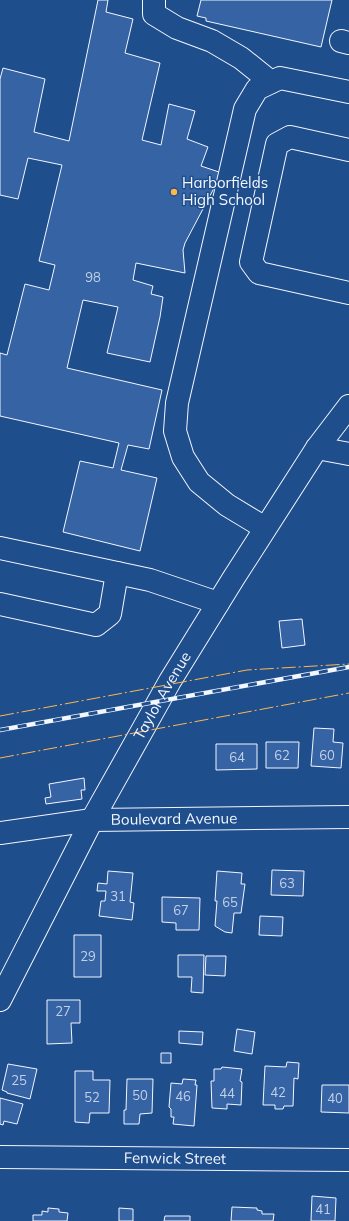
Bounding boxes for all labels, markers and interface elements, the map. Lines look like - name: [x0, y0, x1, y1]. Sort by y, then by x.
- place label: Harborfields High School: [182, 173, 268, 209]
- marker: Harborfields High School: [169, 187, 179, 197]
- house number: 98: [85, 269, 101, 285]
- street label: Taylor Avenue: [129, 648, 195, 743]
- house number: 62: [274, 747, 290, 763]
- house number: 60: [319, 747, 335, 763]
- house number: 64: [229, 749, 245, 765]
- street label: Boulevard Avenue: [111, 808, 237, 829]
- house number: 63: [279, 875, 295, 891]
- house number: 31: [110, 888, 126, 904]
- house number: 65: [222, 894, 238, 910]
- house number: 67: [173, 902, 189, 918]
- house number: 29: [80, 948, 96, 964]
- house number: 27: [55, 1003, 71, 1019]
- house number: 25: [11, 1072, 27, 1088]
- house number: 42: [270, 1084, 286, 1100]
- house number: 44: [219, 1085, 235, 1101]
- house number: 50: [132, 1087, 148, 1103]
- house number: 46: [175, 1088, 191, 1104]
- house number: 52: [84, 1089, 100, 1105]
- house number: 40: [327, 1090, 343, 1106]
- street label: Fenwick Street: [124, 1148, 226, 1168]
- house number: 41: [315, 1201, 331, 1217]

